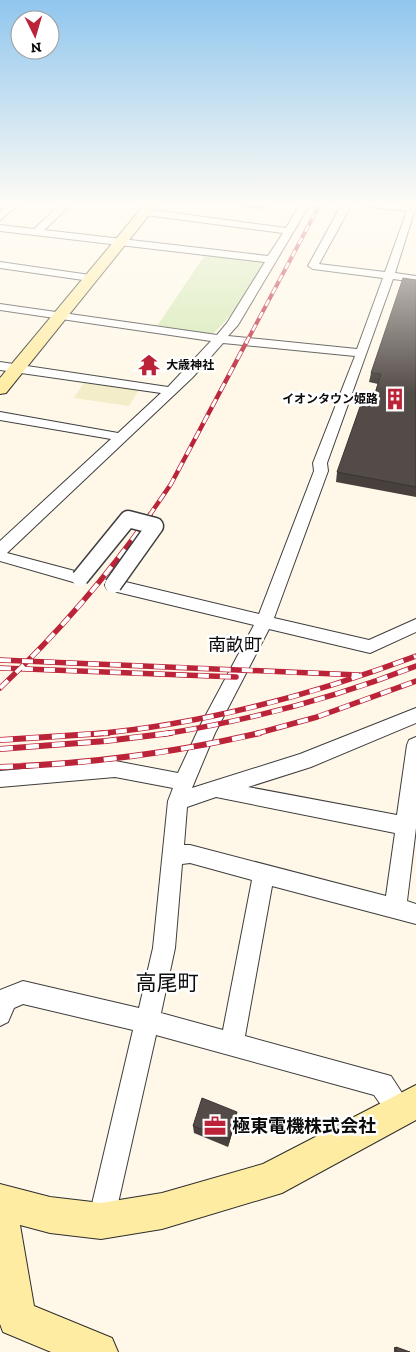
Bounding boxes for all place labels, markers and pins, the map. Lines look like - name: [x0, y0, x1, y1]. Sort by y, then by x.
- temple icon: 大歳神社: [136, 352, 162, 378]
- place label: 大歳神社: [166, 358, 214, 372]
- building icon: イオンタウン姫路: [382, 386, 408, 412]
- place label: イオンタウン姫路: [282, 392, 378, 406]
- office icon: 極東電機株式会社: [202, 1113, 228, 1139]
- place label: 極東電機株式会社: [232, 1115, 376, 1137]

